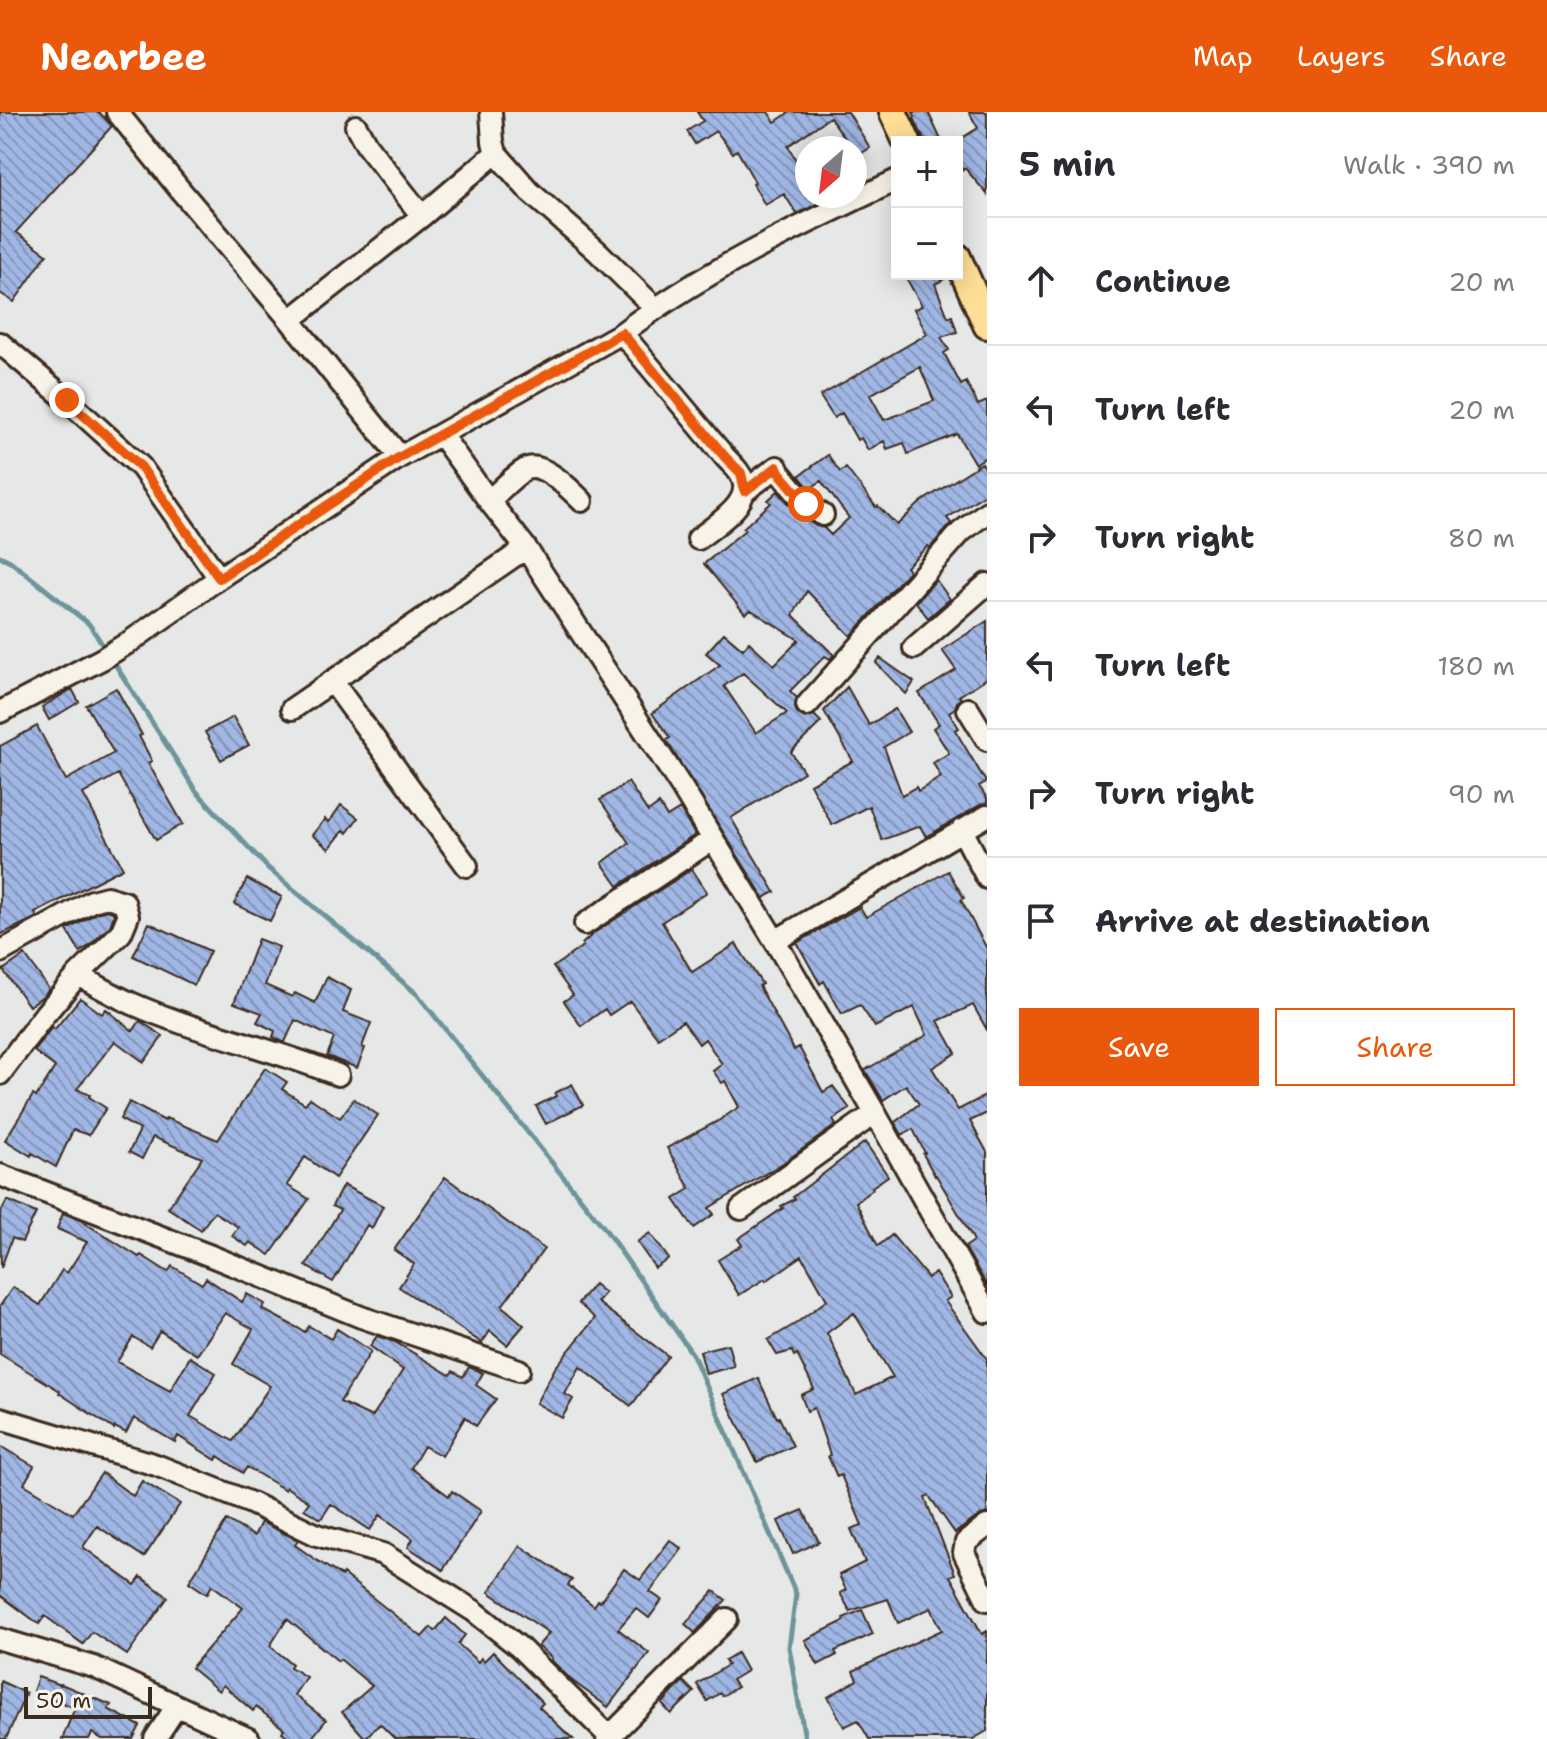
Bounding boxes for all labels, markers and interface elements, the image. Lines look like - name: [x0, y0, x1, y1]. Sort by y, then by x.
- text: Nearbee: [40, 31, 207, 82]
- text: Map: [1193, 37, 1253, 75]
- text: Layers: [1297, 37, 1386, 75]
- text: Share: [1430, 37, 1507, 75]
- north arrow: [795, 136, 867, 208]
- map controls: [891, 136, 963, 280]
- button: +: [891, 136, 963, 208]
- text: 5 min: [1019, 141, 1116, 187]
- text: Walk · 390 m: [1343, 147, 1515, 182]
- button: −: [891, 208, 963, 280]
- icon: ahead: [1019, 259, 1063, 303]
- text: Continue: [1095, 261, 1231, 302]
- text: 20 m: [1448, 264, 1515, 299]
- route end: [49, 382, 85, 418]
- icon: left: [1019, 387, 1063, 431]
- text: Turn left: [1095, 389, 1230, 430]
- text: 20 m: [1448, 392, 1515, 427]
- route start: [788, 486, 824, 522]
- icon: right: [1019, 515, 1063, 559]
- text: Turn right: [1095, 517, 1254, 558]
- text: 80 m: [1448, 520, 1515, 555]
- icon: left: [1019, 643, 1063, 687]
- text: Turn left: [1095, 645, 1230, 686]
- text: 180 m: [1437, 648, 1515, 683]
- icon: right: [1019, 771, 1063, 815]
- text: Turn right: [1095, 773, 1254, 814]
- text: 90 m: [1448, 776, 1515, 811]
- icon: arrive: [1019, 899, 1063, 943]
- text: Arrive at destination: [1095, 901, 1430, 942]
- button: Save: [1019, 1008, 1259, 1086]
- button: Share: [1275, 1008, 1515, 1086]
- scale bar: [24, 1683, 152, 1719]
- text: 50 m: [36, 1686, 91, 1715]

